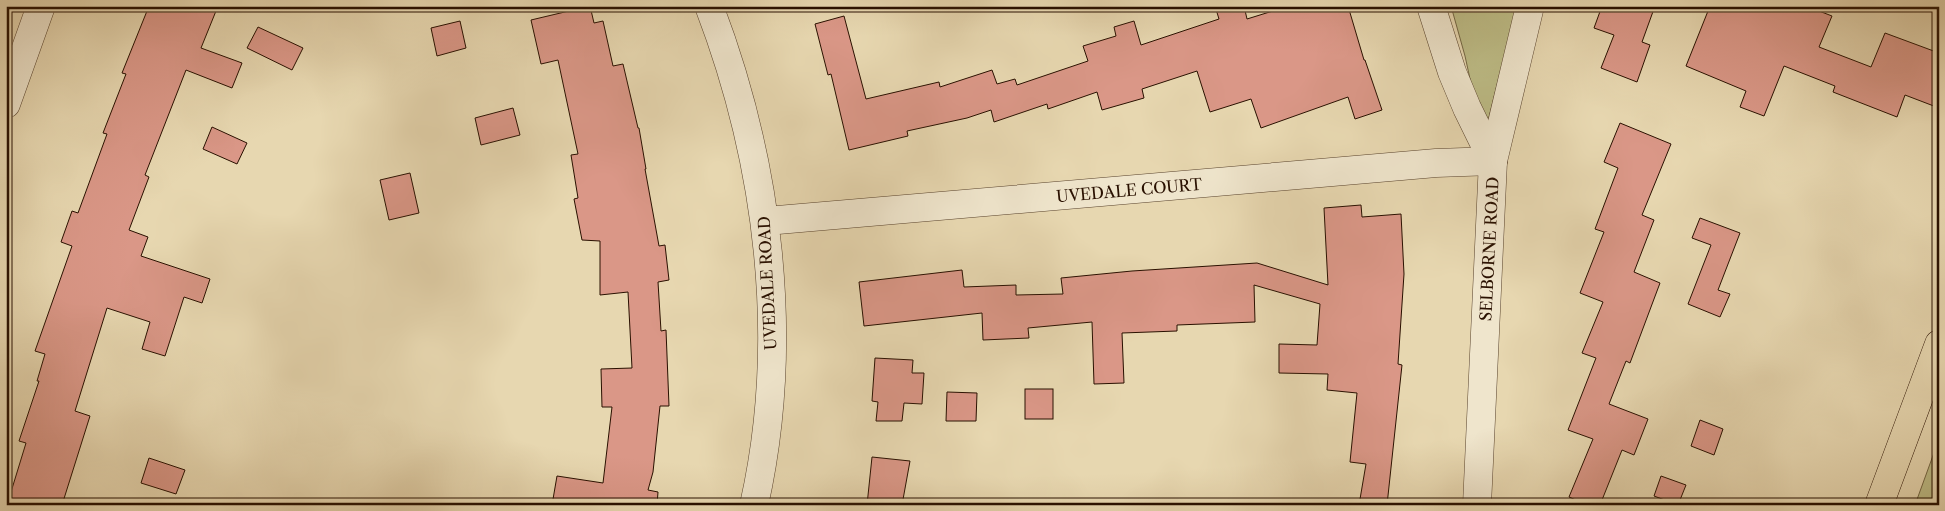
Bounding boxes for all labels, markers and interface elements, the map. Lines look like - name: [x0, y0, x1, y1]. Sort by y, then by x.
- street label: UVEDALE COURT: [1055, 174, 1203, 206]
- street label: SELBORNE ROAD: [1475, 176, 1503, 322]
- street label: UVEDALE ROAD: [754, 215, 780, 351]

